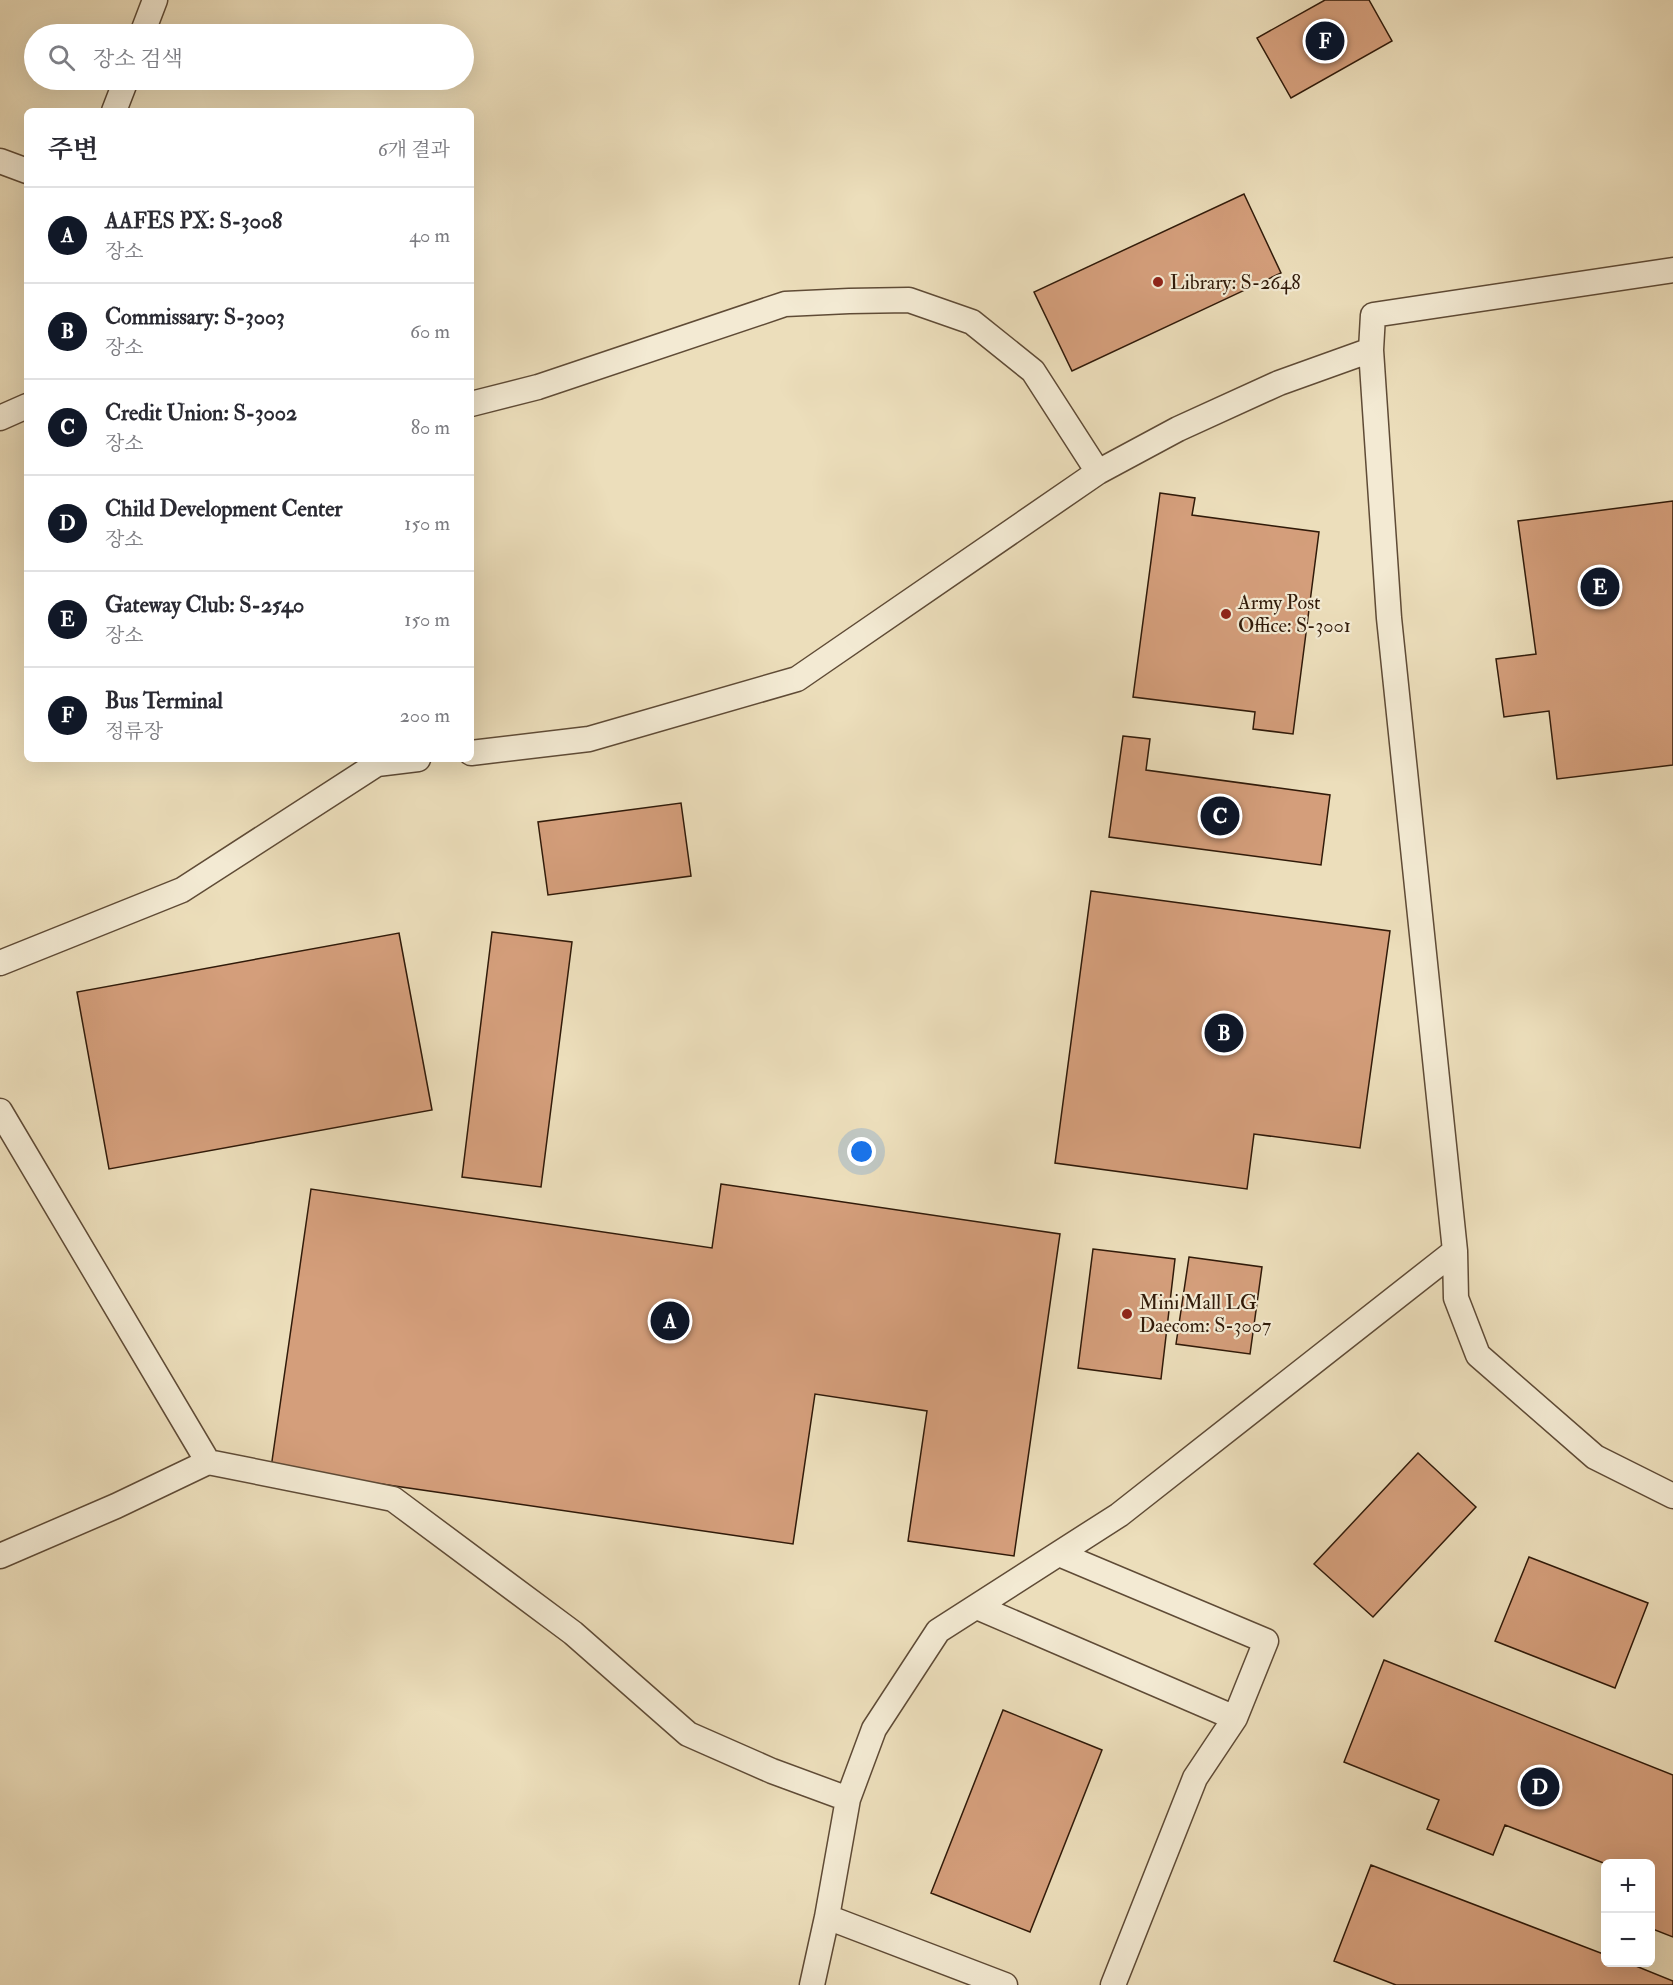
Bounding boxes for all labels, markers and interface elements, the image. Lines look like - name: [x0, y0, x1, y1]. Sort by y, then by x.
- pin: F: [1306, 18, 1344, 63]
- search box: [24, 24, 474, 90]
- icon: search: [45, 41, 78, 74]
- text: 장소 검색: [93, 45, 183, 73]
- text: 주변: [48, 134, 98, 166]
- text: 6개 결과: [378, 137, 450, 162]
- text: AAFES PX: S-3008: [105, 207, 282, 235]
- text: A: [61, 223, 74, 248]
- text: 40 m: [409, 223, 450, 248]
- text: 장소: [105, 239, 144, 264]
- place label: Library: S-2648: [1170, 270, 1301, 295]
- marker: Library: S-2648: [1151, 275, 1165, 289]
- text: Commissary: S-3003: [105, 303, 285, 331]
- text: B: [61, 319, 74, 344]
- text: 60 m: [410, 319, 450, 344]
- text: 장소: [105, 335, 144, 360]
- text: Credit Union: S-3002: [105, 399, 297, 427]
- text: C: [60, 415, 75, 440]
- text: 80 m: [411, 415, 450, 440]
- text: 장소: [105, 431, 144, 456]
- text: Child Development Center: [105, 495, 343, 523]
- text: D: [59, 511, 76, 536]
- text: 150 m: [404, 511, 450, 536]
- text: 장소: [105, 527, 144, 552]
- pin: E: [1580, 564, 1620, 610]
- place label: Army Post Office: S-3001: [1237, 590, 1351, 638]
- text: Gateway Club: S-2540: [105, 591, 304, 619]
- text: E: [60, 607, 75, 632]
- text: 150 m: [404, 607, 450, 632]
- marker: Army Post Office: S-3001: [1219, 607, 1233, 621]
- text: 장소: [105, 623, 144, 648]
- text: Bus Terminal: [105, 687, 223, 715]
- text: F: [61, 703, 74, 728]
- text: 200 m: [400, 703, 450, 728]
- text: 정류장: [105, 719, 163, 744]
- pin: C: [1200, 794, 1240, 838]
- pin: B: [1204, 1010, 1244, 1056]
- your location: [847, 1137, 876, 1166]
- place label: Mini Mall LG Daecom: S-3007: [1139, 1290, 1271, 1338]
- pin: A: [650, 1298, 690, 1344]
- marker: Mini Mall LG Daecom: S-3007: [1120, 1307, 1134, 1321]
- pin: D: [1520, 1764, 1560, 1810]
- map controls: [1601, 1859, 1655, 1967]
- button: +: [1601, 1859, 1655, 1913]
- button: −: [1601, 1913, 1655, 1967]

